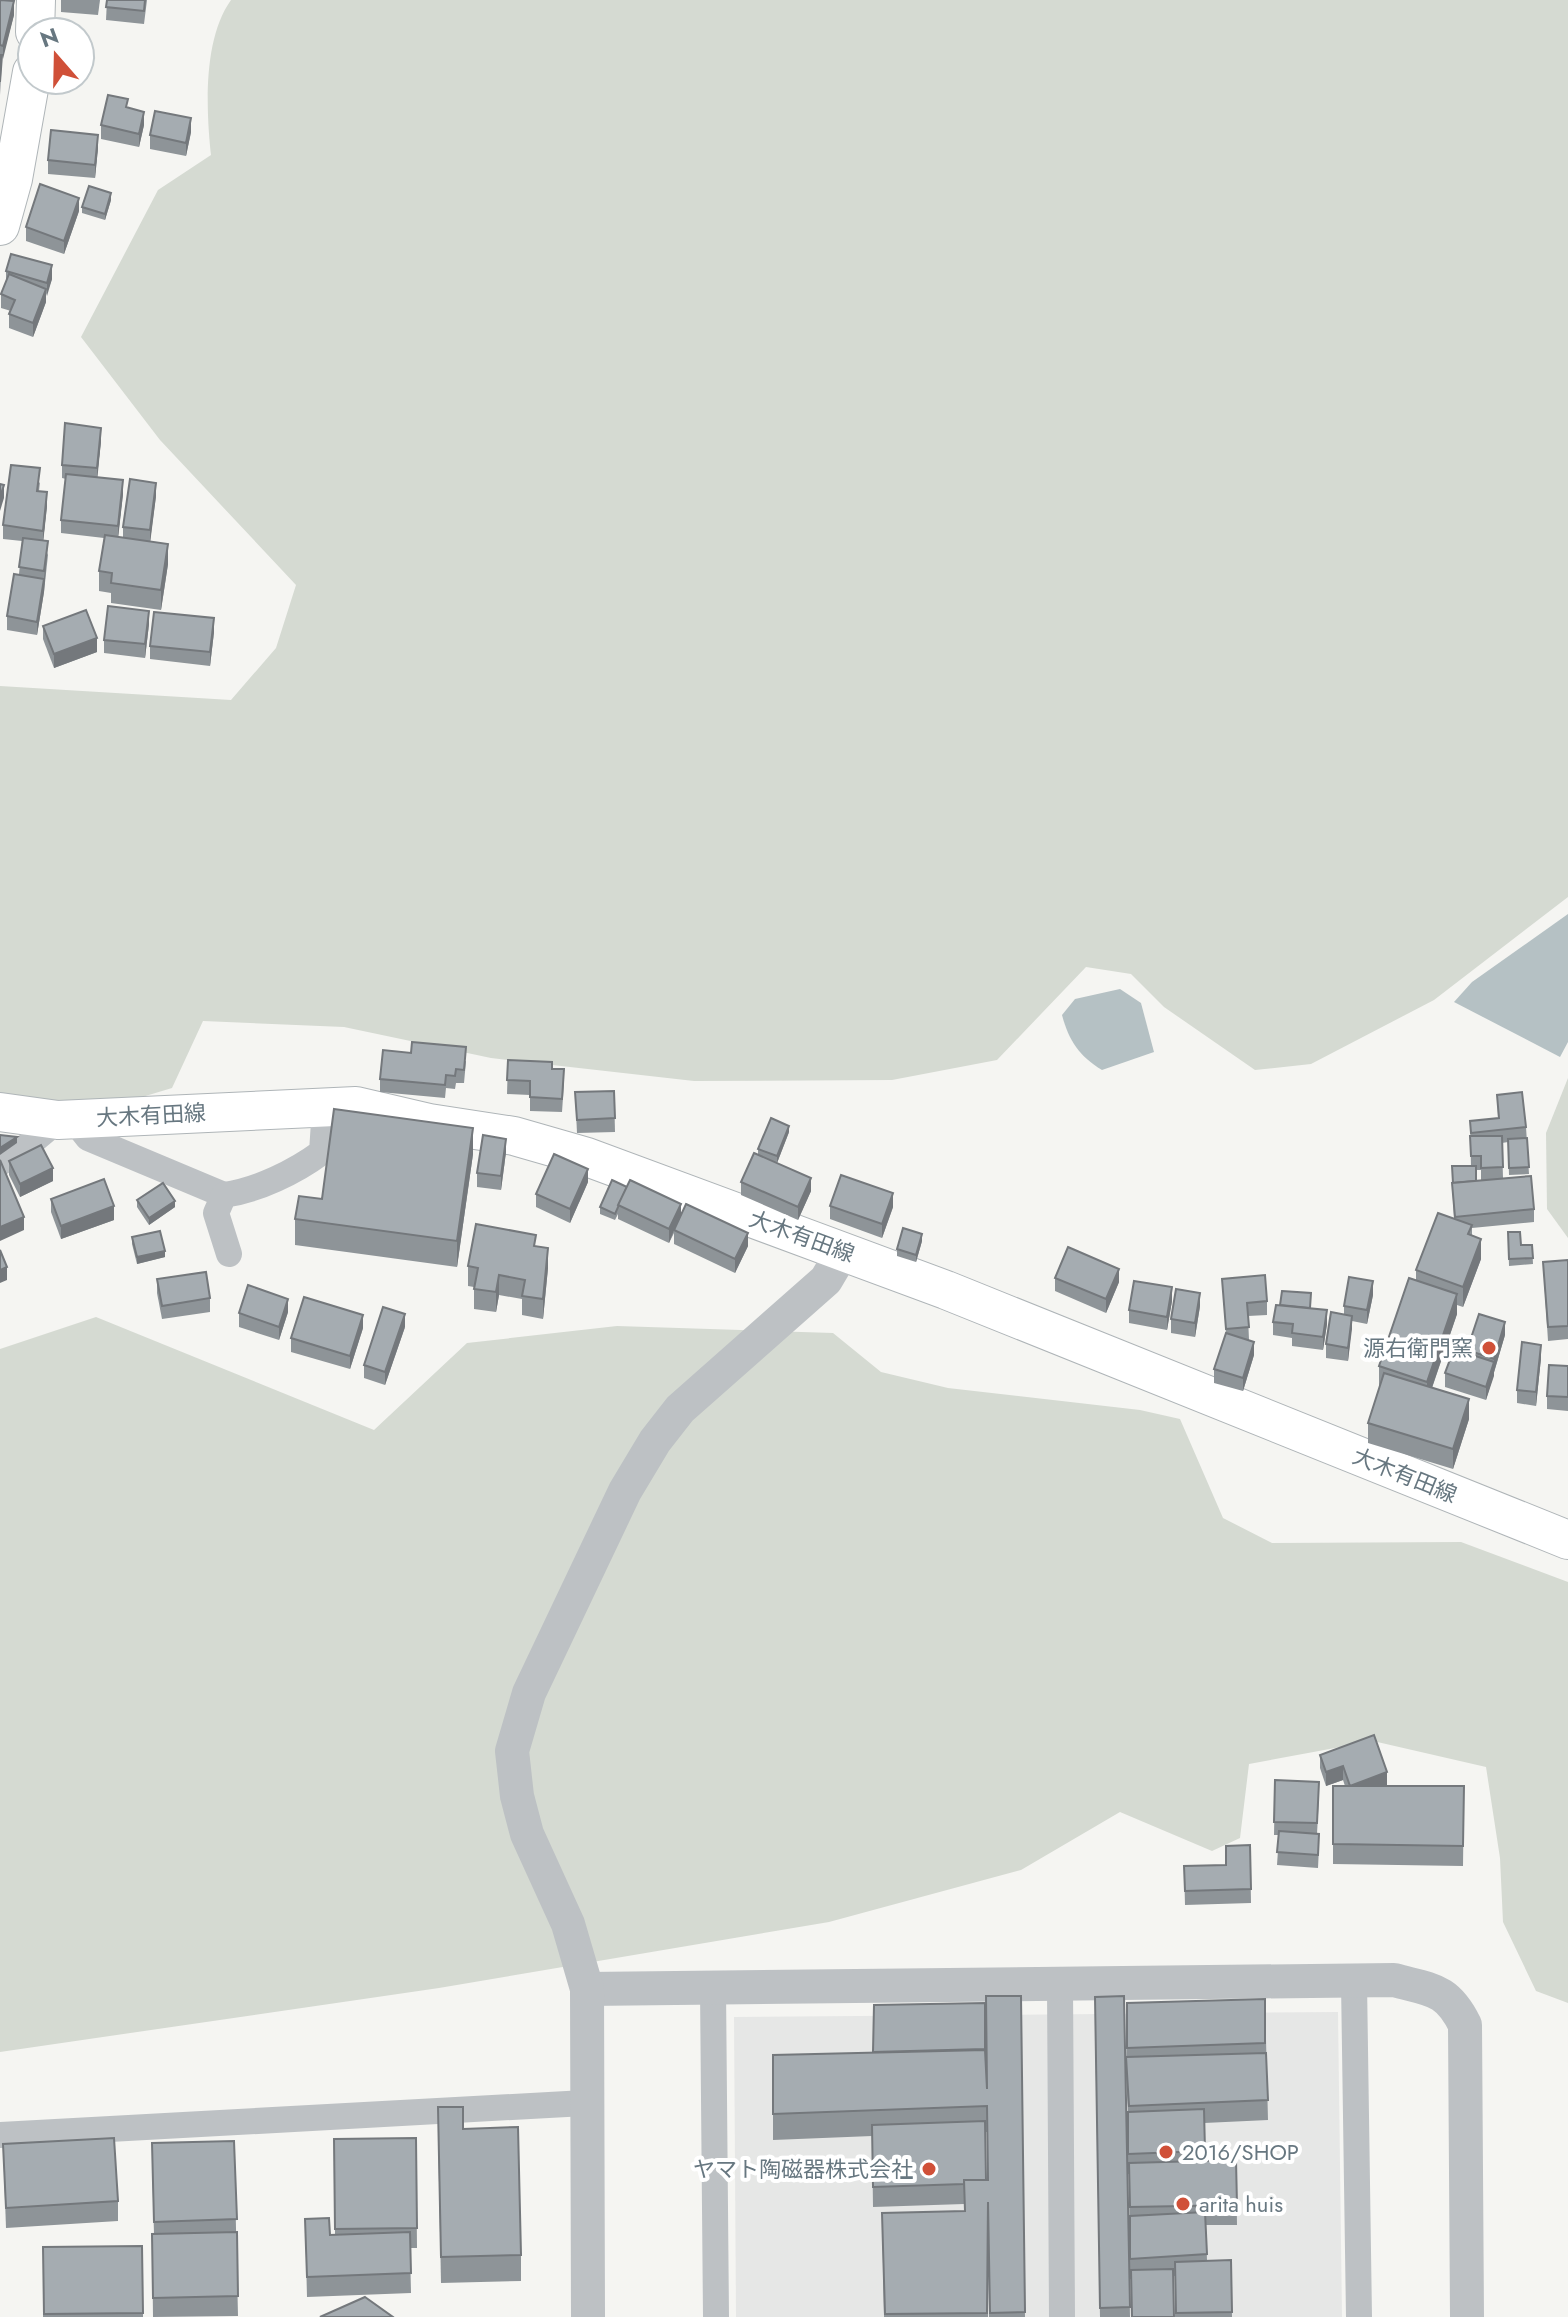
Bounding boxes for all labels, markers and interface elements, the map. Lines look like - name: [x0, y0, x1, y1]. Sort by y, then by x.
- north arrow: [16, 16, 96, 96]
- text: N: [35, 19, 63, 55]
- street label: 大木有田線: [95, 1096, 207, 1134]
- street label: 大木有田線: [745, 1202, 859, 1270]
- place label: 源右衛門窯: [1363, 1332, 1473, 1364]
- marker: 源右衛門窯: [1480, 1339, 1498, 1357]
- street label: 大木有田線: [1348, 1440, 1462, 1510]
- place label: 2016/SHOP: [1182, 2136, 1299, 2168]
- marker: 2016/SHOP: [1157, 2143, 1175, 2161]
- place label: ヤマト陶磁器株式会社: [693, 2153, 913, 2185]
- marker: ヤマト陶磁器株式会社: [920, 2160, 938, 2178]
- place label: arita huis: [1199, 2188, 1283, 2220]
- marker: arita huis: [1174, 2195, 1192, 2213]

